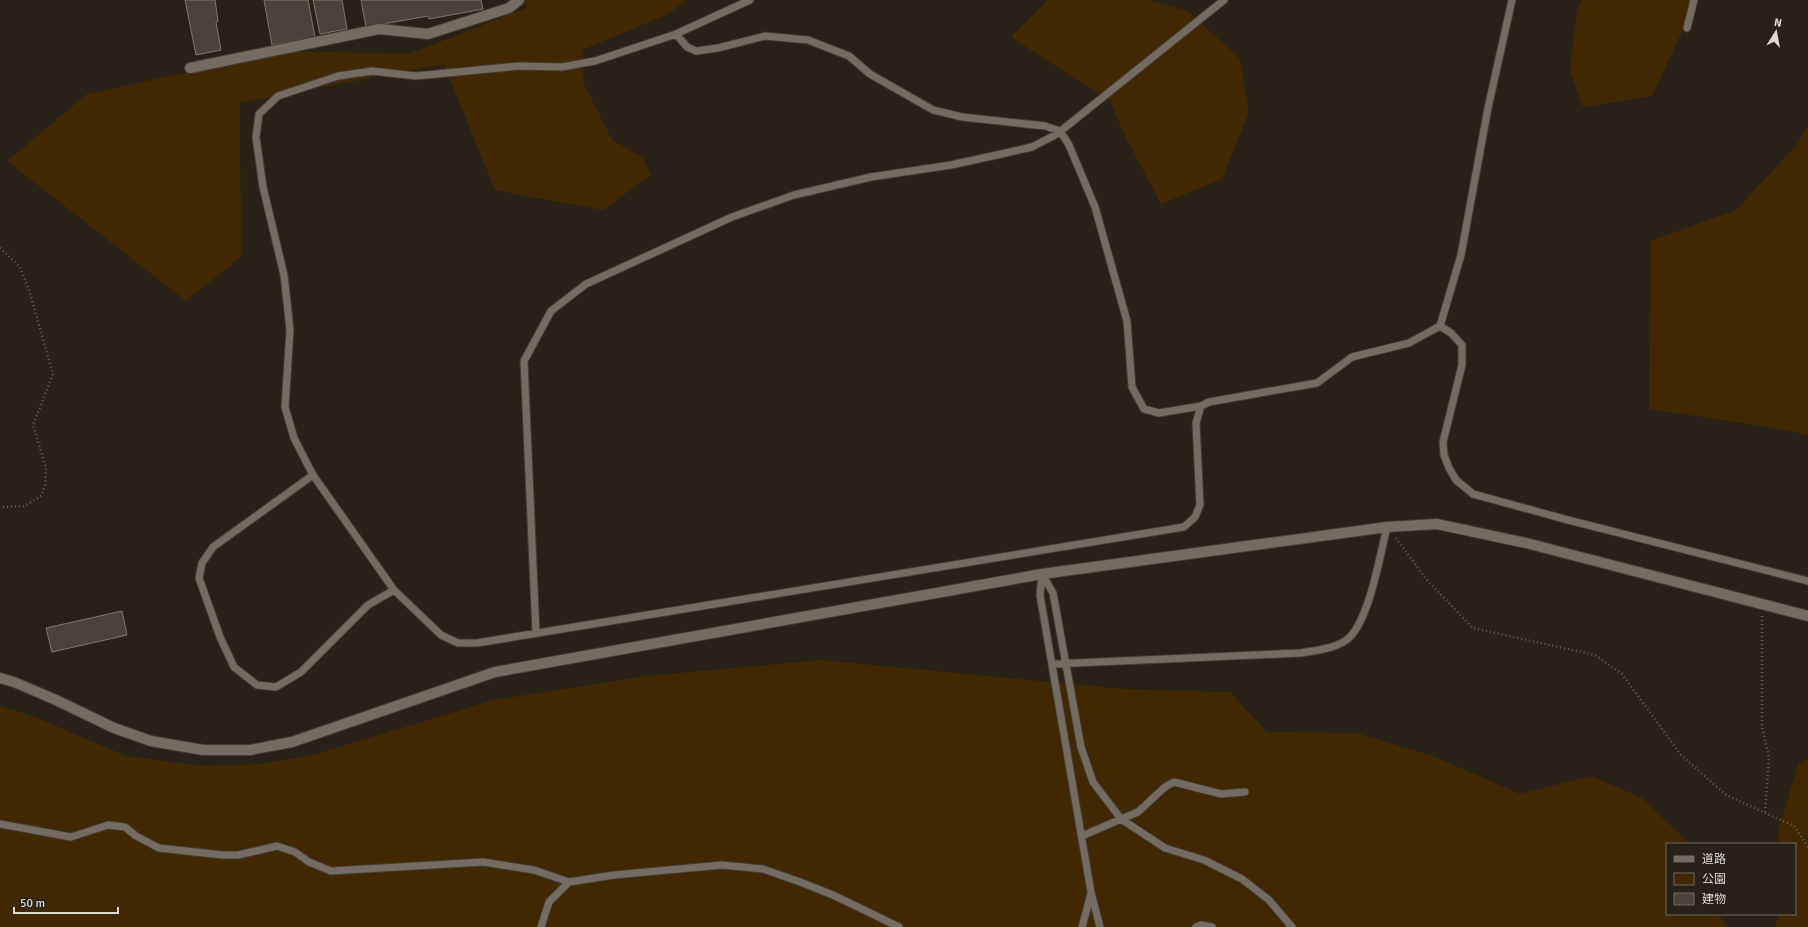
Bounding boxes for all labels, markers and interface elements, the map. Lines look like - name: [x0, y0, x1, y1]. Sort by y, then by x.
- north arrow: [1756, 12, 1796, 52]
- text: N: [1773, 16, 1783, 30]
- legend: [1666, 843, 1796, 915]
- text: 道路: [1702, 852, 1726, 867]
- text: 公園: [1702, 872, 1726, 887]
- scale bar: [14, 889, 118, 915]
- text: 建物: [1702, 892, 1726, 907]
- text: 50 m: [20, 896, 45, 911]

